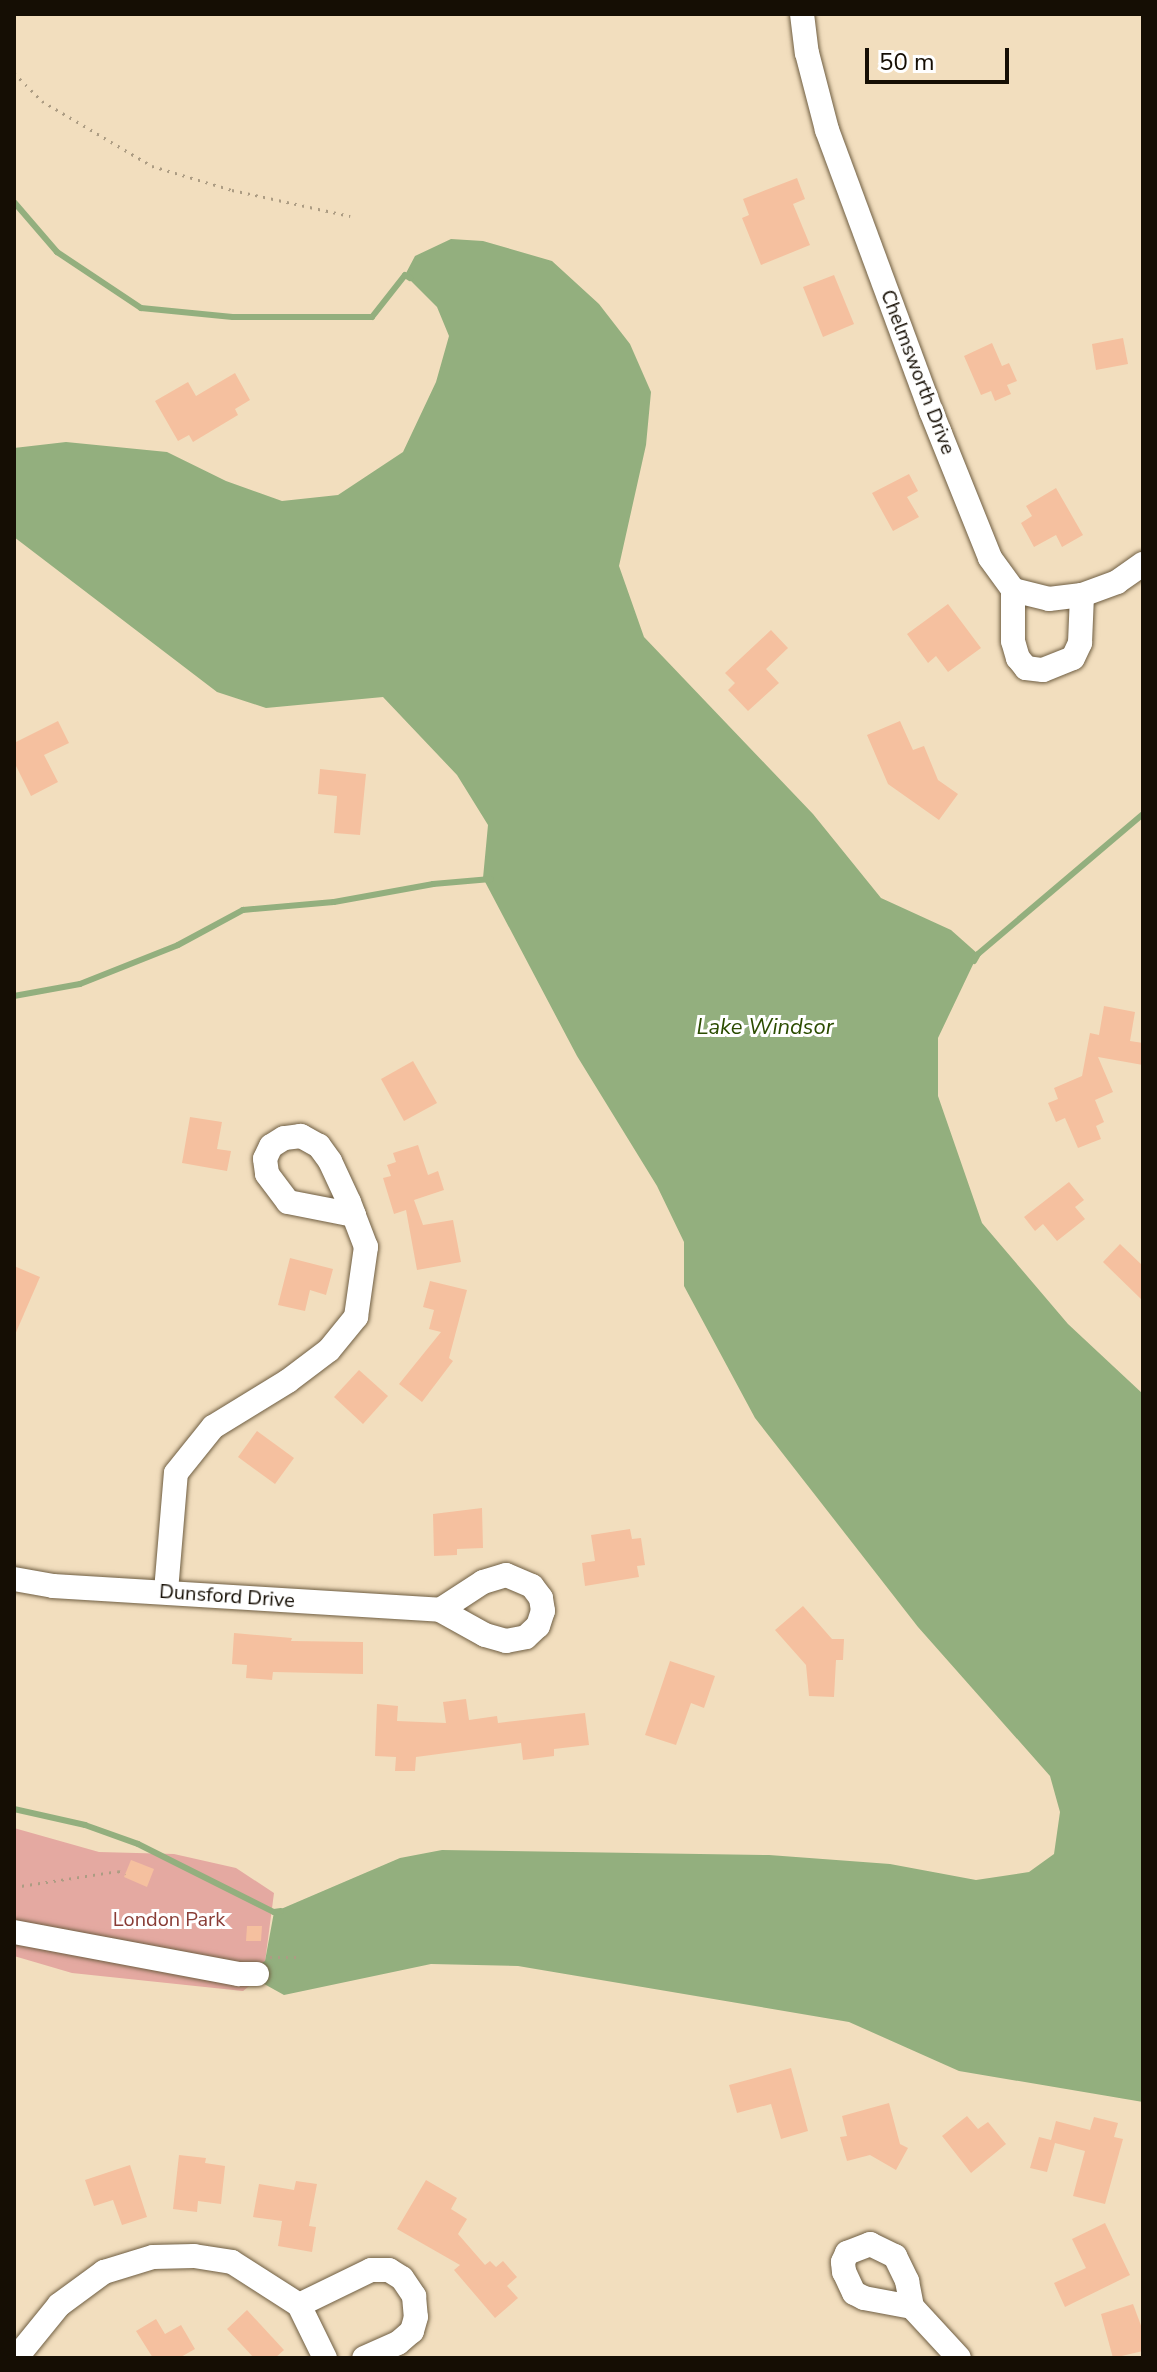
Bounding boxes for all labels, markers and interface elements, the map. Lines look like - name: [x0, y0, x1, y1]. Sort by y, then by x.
- scale bar: [869, 32, 1013, 82]
- text: 50 m: [879, 46, 935, 78]
- street label: Chelmsworth Drive: [876, 286, 960, 458]
- water label: Lake Windsor: [696, 1015, 834, 1041]
- street label: Dunsford Drive: [158, 1579, 296, 1613]
- park label: London Park: [113, 1907, 225, 1931]

